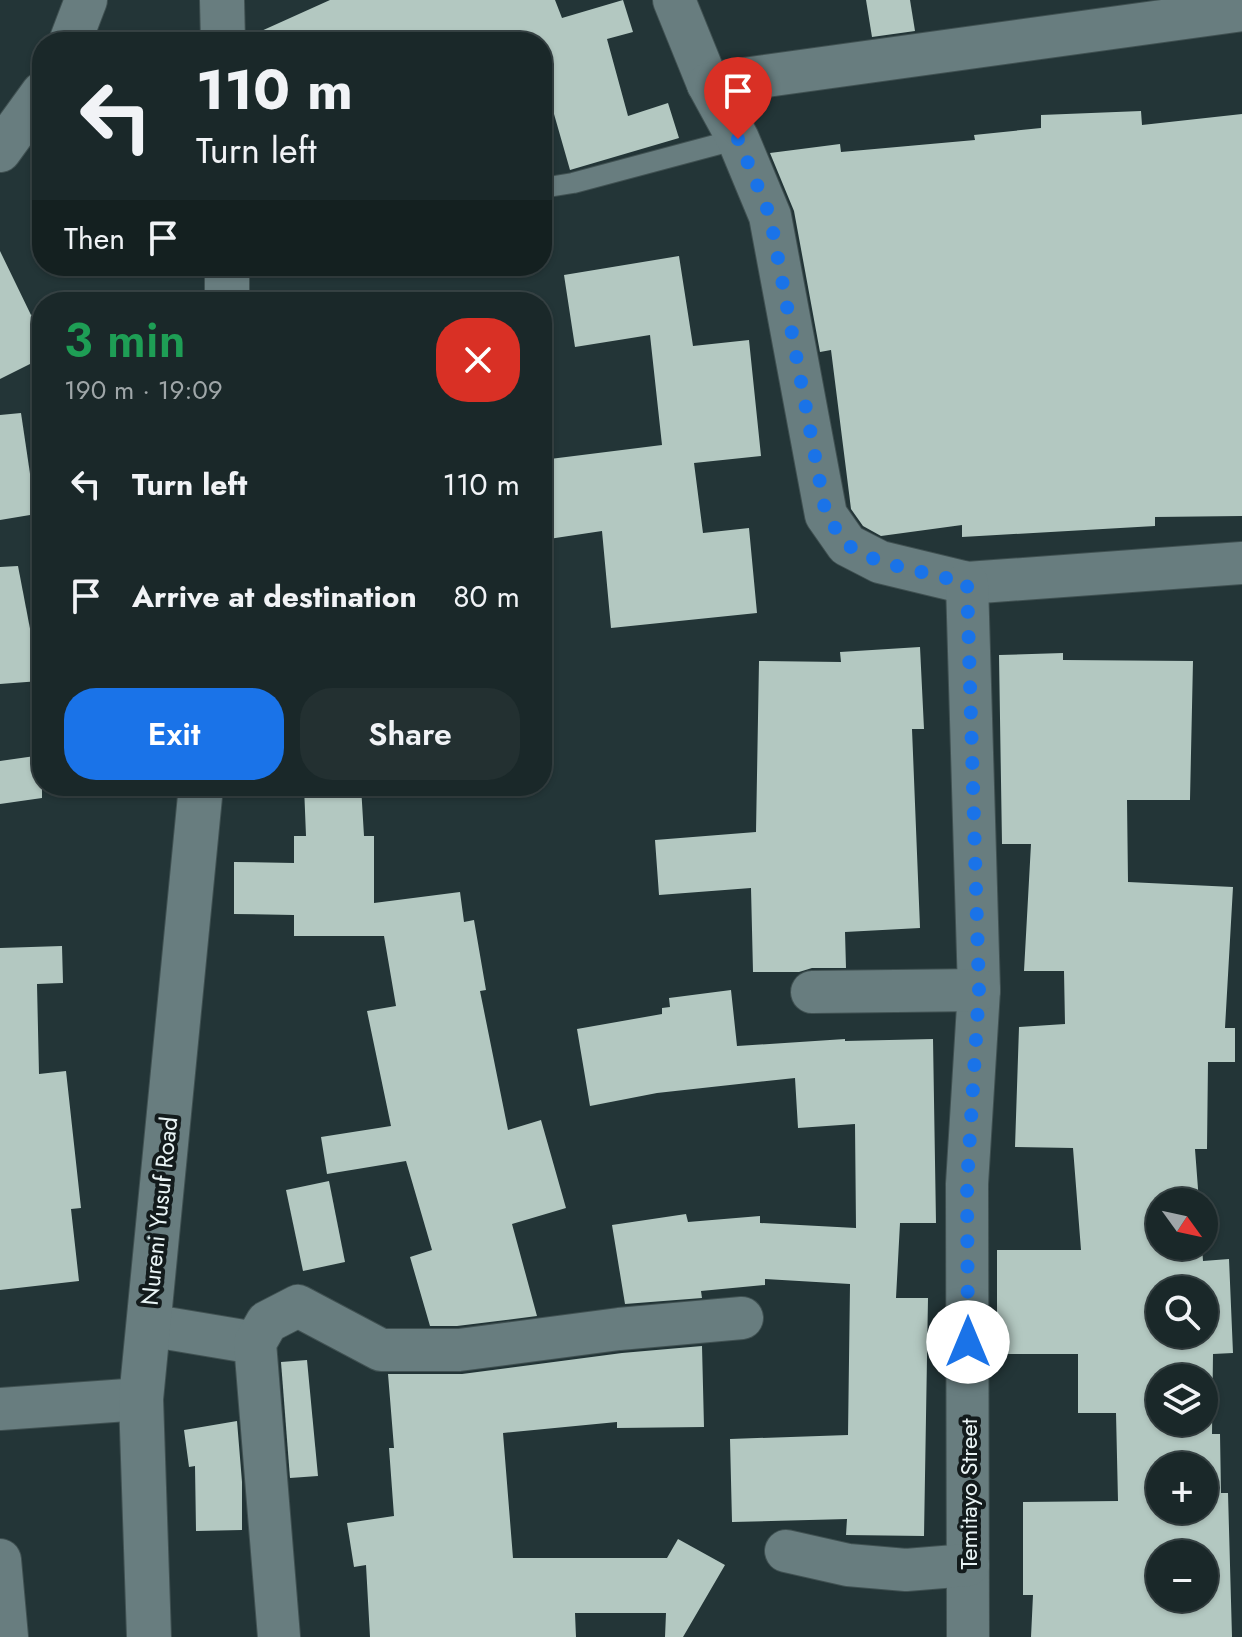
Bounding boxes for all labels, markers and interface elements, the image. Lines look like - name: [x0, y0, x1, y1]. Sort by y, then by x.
- text: 110 m: [196, 49, 353, 130]
- pin: [704, 57, 772, 139]
- icon: left: [64, 64, 168, 168]
- icon: arrive: [716, 69, 760, 113]
- text: Turn left: [196, 124, 317, 176]
- icon: arrive: [141, 216, 185, 260]
- text: Then: [64, 217, 125, 260]
- text: 3 min: [64, 306, 186, 375]
- button: close: [436, 318, 520, 402]
- text: 190 m · 19:09: [64, 371, 223, 409]
- icon: left: [64, 462, 108, 506]
- text: Turn left: [132, 463, 247, 506]
- text: 110 m: [443, 463, 520, 506]
- icon: arrive: [64, 574, 108, 618]
- text: Arrive at destination: [132, 575, 417, 618]
- text: 80 m: [453, 575, 520, 618]
- button: Exit: [64, 688, 284, 780]
- button: Share: [300, 688, 520, 780]
- street label: Nureni Yusuf Road: [132, 1115, 186, 1307]
- north arrow: [1146, 1188, 1218, 1260]
- map controls: [1146, 1188, 1218, 1612]
- button: search: [1146, 1276, 1218, 1348]
- position arrow: [926, 1300, 1010, 1384]
- button: layers: [1146, 1364, 1218, 1436]
- street label: Temitayo Street: [951, 1418, 986, 1570]
- button: +: [1146, 1452, 1218, 1524]
- button: −: [1146, 1540, 1218, 1612]

